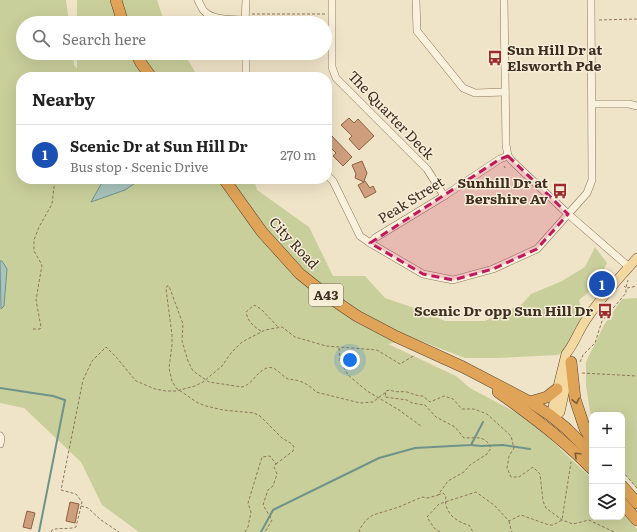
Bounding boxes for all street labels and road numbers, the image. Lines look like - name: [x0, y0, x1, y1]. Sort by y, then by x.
- street label: The Quarter Deck: [344, 66, 440, 163]
- street label: Peak Street: [374, 171, 448, 227]
- street label: City Road: [265, 212, 324, 273]
- road number: A43: [309, 284, 343, 306]

